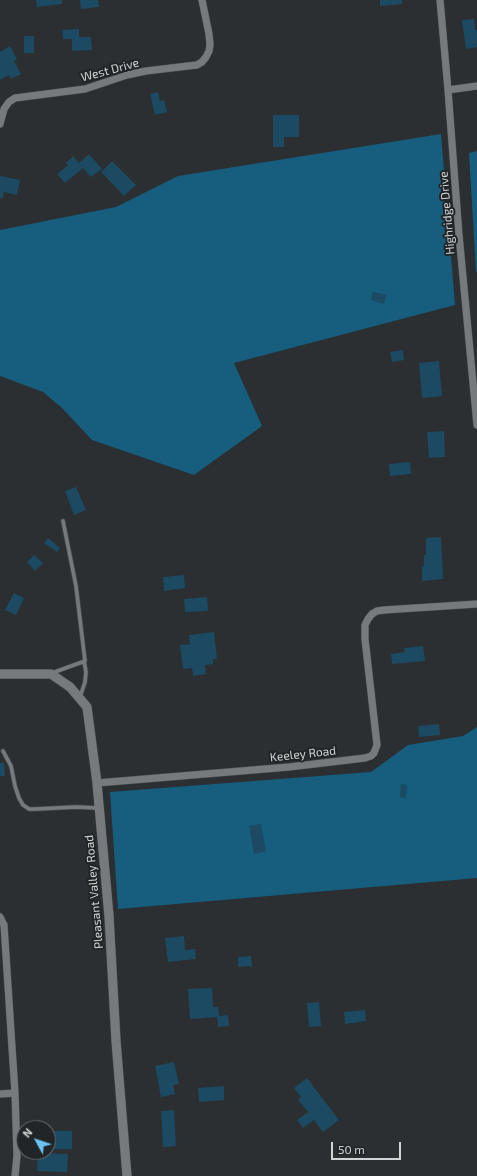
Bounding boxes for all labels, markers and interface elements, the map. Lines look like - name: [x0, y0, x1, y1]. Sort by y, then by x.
- street label: West Drive: [79, 55, 141, 85]
- street label: Highridge Drive: [436, 171, 458, 255]
- street label: Keeley Road: [269, 743, 337, 765]
- street label: Pleasant Valley Road: [82, 834, 106, 950]
- north arrow: [16, 1120, 56, 1160]
- text: N: [20, 1125, 35, 1140]
- scale bar: [333, 1134, 403, 1160]
- text: 50 m: [338, 1142, 365, 1156]

